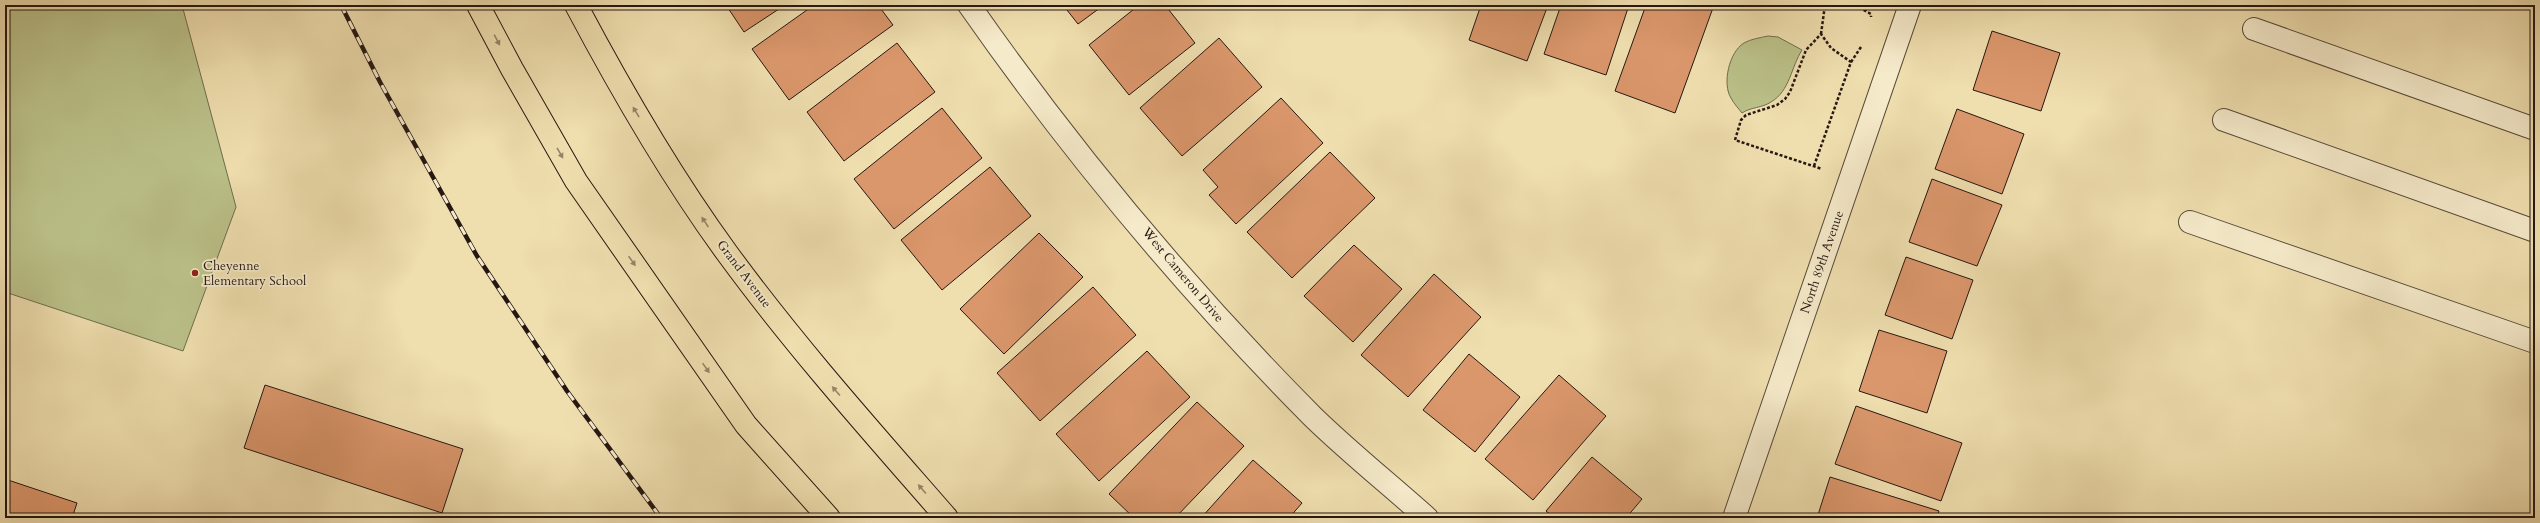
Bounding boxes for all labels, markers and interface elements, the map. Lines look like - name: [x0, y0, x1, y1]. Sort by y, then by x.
- one-way arrow: [493, 34, 500, 45]
- one-way arrow: [632, 107, 640, 117]
- one-way arrow: [557, 147, 564, 159]
- street label: North 89th Avenue: [1796, 208, 1848, 316]
- one-way arrow: [701, 216, 709, 227]
- street label: West Cameron Drive: [1137, 223, 1228, 326]
- street label: Grand Avenue: [713, 236, 775, 312]
- one-way arrow: [628, 256, 636, 266]
- place label: Cheyenne Elementary School: [203, 257, 307, 290]
- marker: Cheyenne Elementary School: [190, 268, 200, 278]
- one-way arrow: [702, 362, 710, 373]
- one-way arrow: [832, 385, 841, 396]
- one-way arrow: [917, 483, 926, 494]

